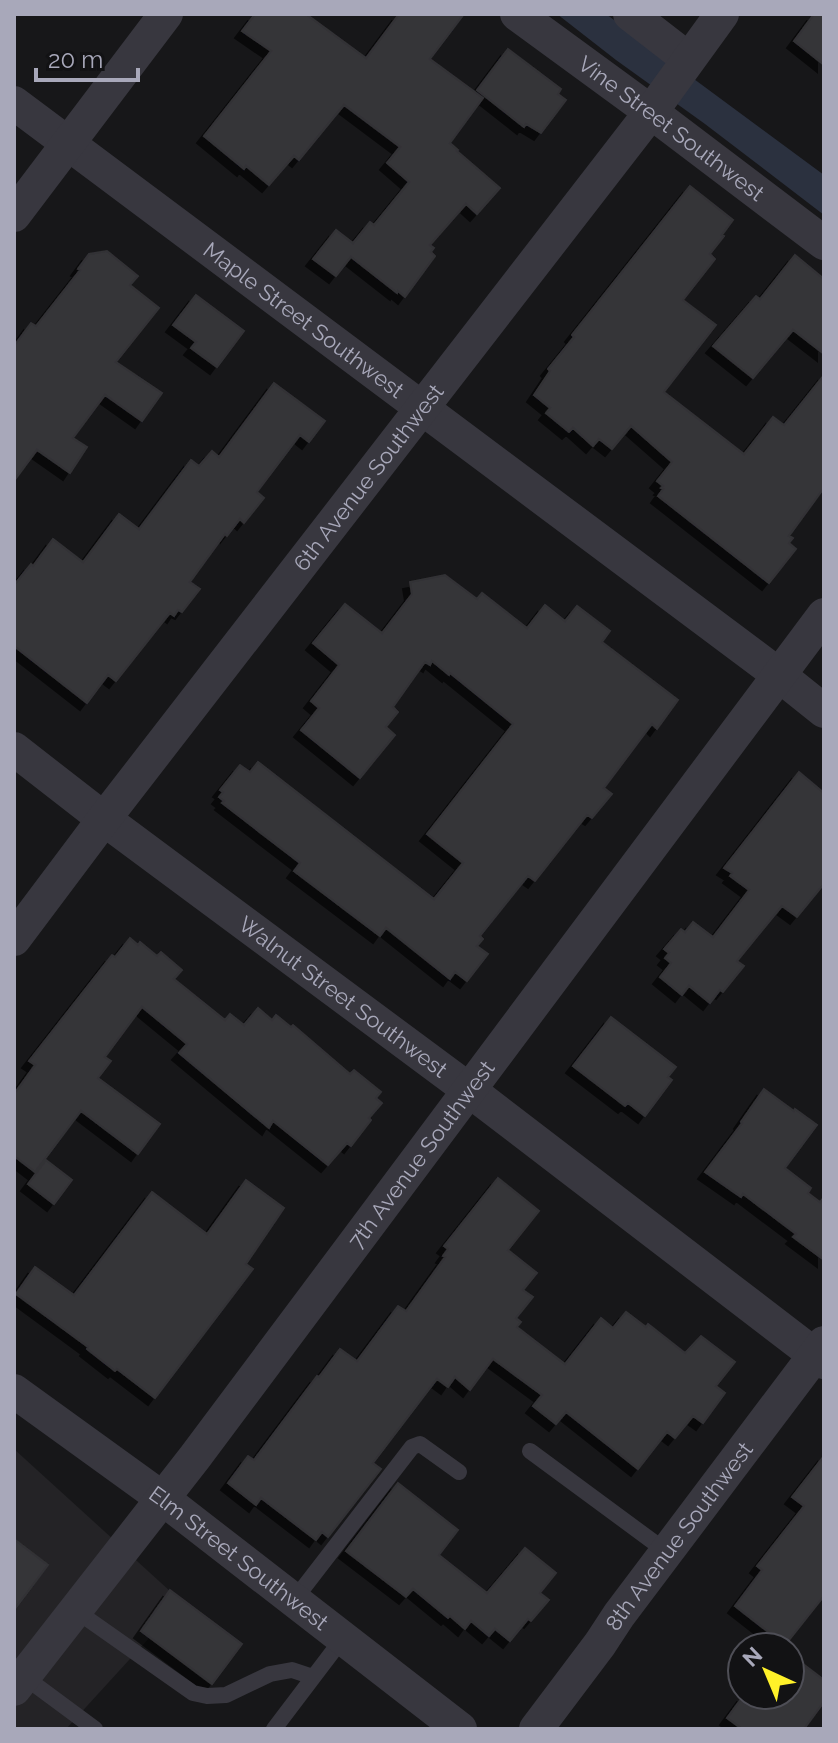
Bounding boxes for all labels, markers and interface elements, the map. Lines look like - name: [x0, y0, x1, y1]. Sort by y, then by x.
- scale bar: [36, 32, 138, 82]
- text: 20 m: [48, 45, 103, 74]
- street label: Vine Street Southwest: [573, 50, 770, 207]
- street label: Maple Street Southwest: [198, 236, 410, 404]
- street label: 6th Avenue Southwest: [288, 378, 449, 576]
- street label: Walnut Street Southwest: [234, 911, 453, 1083]
- street label: 7th Avenue Southwest: [343, 1055, 500, 1253]
- street label: 8th Avenue Southwest: [600, 1436, 758, 1635]
- street label: Elm Street Southwest: [144, 1480, 334, 1636]
- north arrow: [726, 1631, 806, 1711]
- text: N: [737, 1641, 767, 1672]

